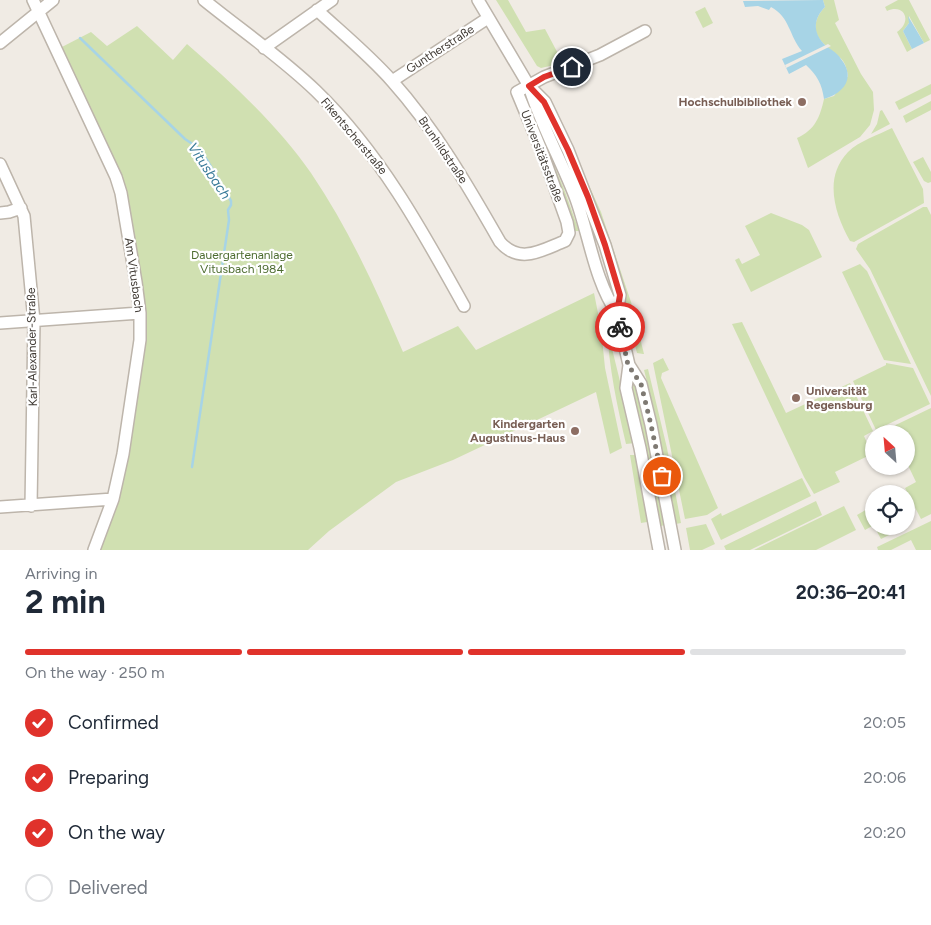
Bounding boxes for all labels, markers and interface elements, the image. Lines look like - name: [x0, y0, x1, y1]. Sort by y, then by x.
- street label: Guntherstraße: [403, 22, 477, 76]
- pin: [551, 46, 593, 88]
- icon: home: [558, 53, 586, 81]
- street label: Fikentscherstraße: [318, 95, 390, 178]
- place label: Hochschulbibliothek: [679, 95, 793, 109]
- marker: Hochschulbibliothek: [796, 96, 808, 108]
- street label: Universitätsstraße: [518, 108, 566, 204]
- street label: Brunhildstraße: [416, 114, 471, 186]
- water label: Vitusbach: [184, 139, 234, 203]
- street label: Am Vitusbach: [122, 237, 146, 314]
- park label: Dauergartenanlage Vitusbach 1984: [191, 248, 293, 276]
- street label: Karl-Alexander-Straße: [24, 287, 40, 407]
- courier: [595, 302, 645, 352]
- icon: bike: [606, 313, 634, 341]
- place label: Universität Regensburg: [806, 384, 872, 412]
- marker: Universität Regensburg: [790, 392, 802, 404]
- place label: Kindergarten Augustinus-Haus: [470, 417, 565, 445]
- marker: Kindergarten Augustinus-Haus: [569, 425, 581, 437]
- north arrow: [865, 425, 915, 475]
- map controls: [865, 425, 915, 535]
- pin: [641, 455, 683, 497]
- icon: bag: [648, 462, 676, 490]
- button: locate: [865, 485, 915, 535]
- text: Arriving in: [25, 564, 97, 583]
- text: 20:36–20:41: [796, 581, 906, 604]
- text: 2 min: [25, 583, 106, 621]
- text: On the way · 250 m: [25, 663, 165, 682]
- icon: check: [25, 709, 53, 737]
- text: Confirmed: [68, 711, 159, 734]
- text: 20:05: [863, 713, 906, 732]
- icon: check: [25, 764, 53, 792]
- text: Preparing: [68, 766, 149, 789]
- text: 20:06: [863, 768, 906, 787]
- icon: check: [25, 819, 53, 847]
- text: On the way: [68, 821, 165, 844]
- text: 20:20: [864, 823, 906, 842]
- text: Delivered: [68, 876, 148, 899]

